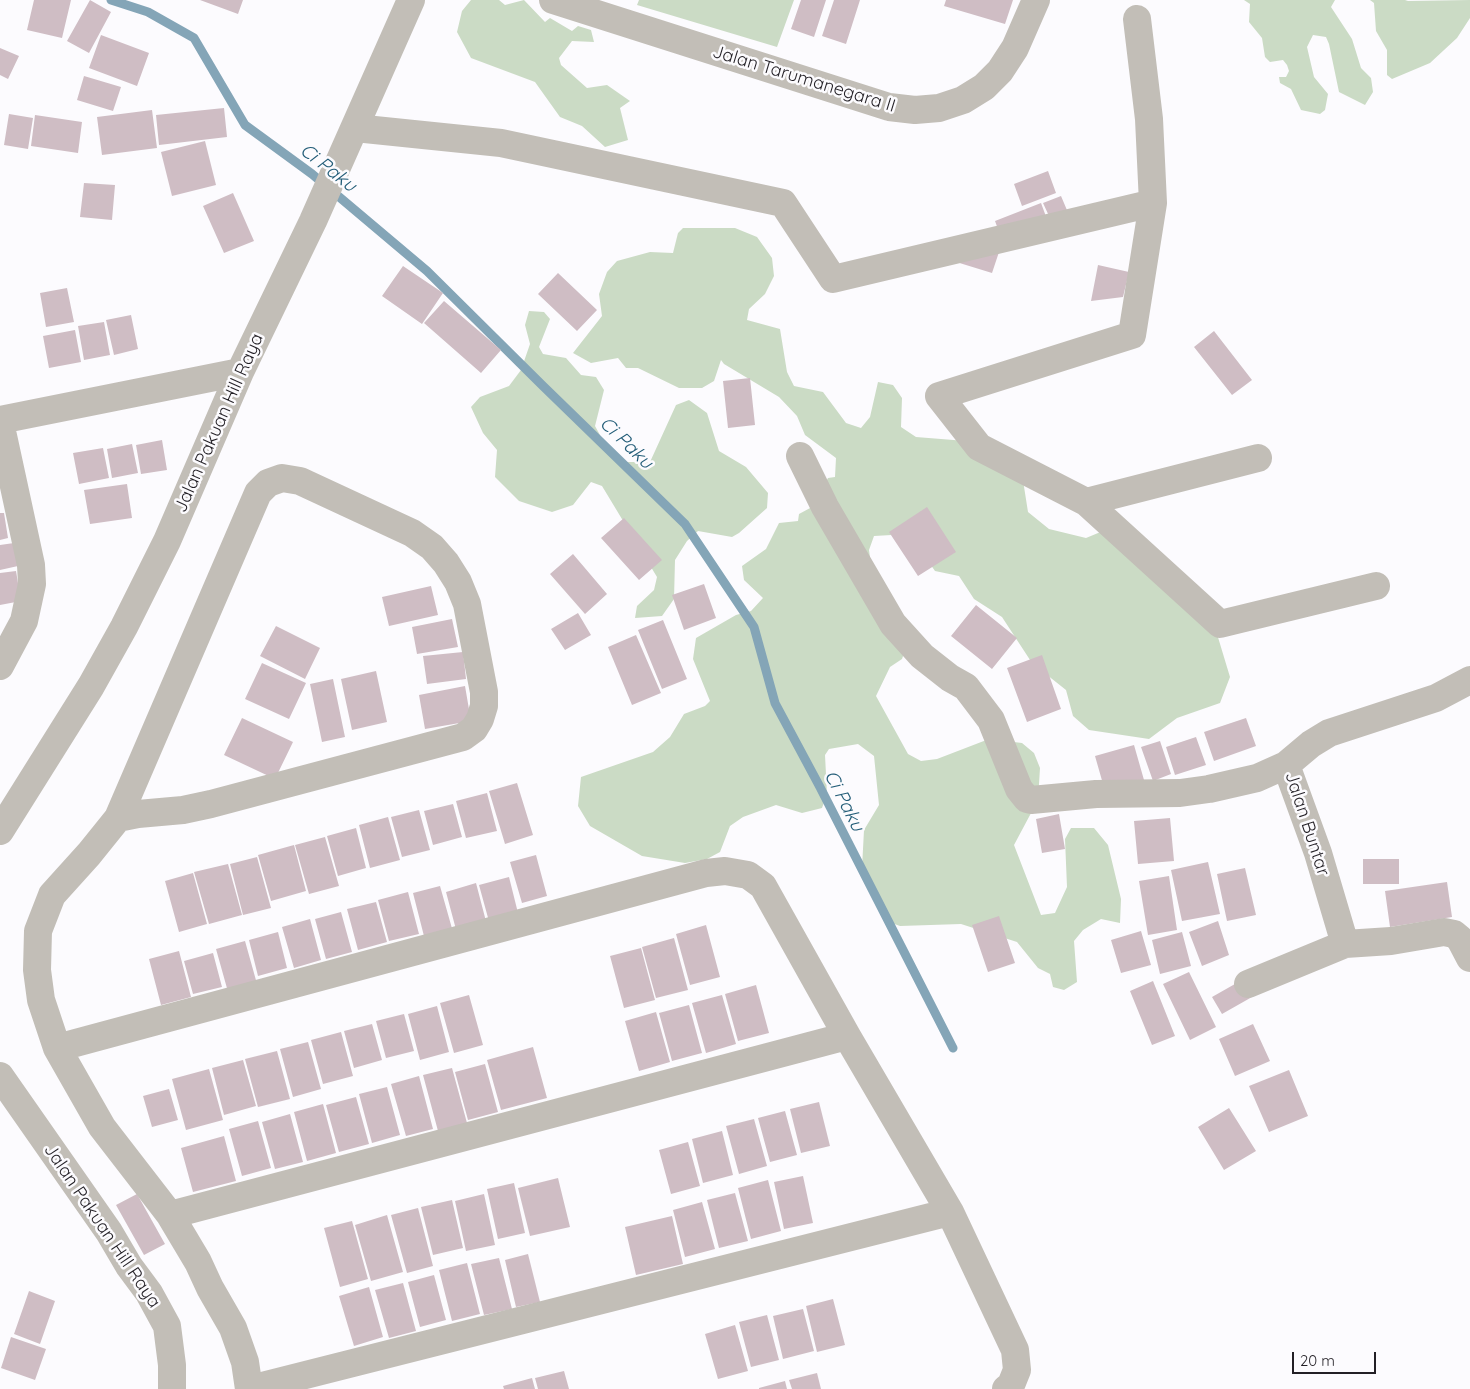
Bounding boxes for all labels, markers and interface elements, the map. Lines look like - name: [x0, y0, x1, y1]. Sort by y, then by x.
- street label: Jalan Tarumanegara II: [710, 41, 898, 117]
- water label: Ci Paku: [295, 139, 361, 197]
- street label: Jalan Pakuan Hill Raya: [170, 330, 268, 516]
- water label: Ci Paku: [595, 412, 657, 474]
- water label: Ci Paku: [819, 767, 869, 835]
- street label: Jalan Buntar: [1280, 769, 1334, 879]
- street label: Jalan Pakuan Hill Raya: [39, 1140, 165, 1312]
- scale bar: [1295, 1342, 1379, 1374]
- text: 20 m: [1300, 1351, 1335, 1370]

